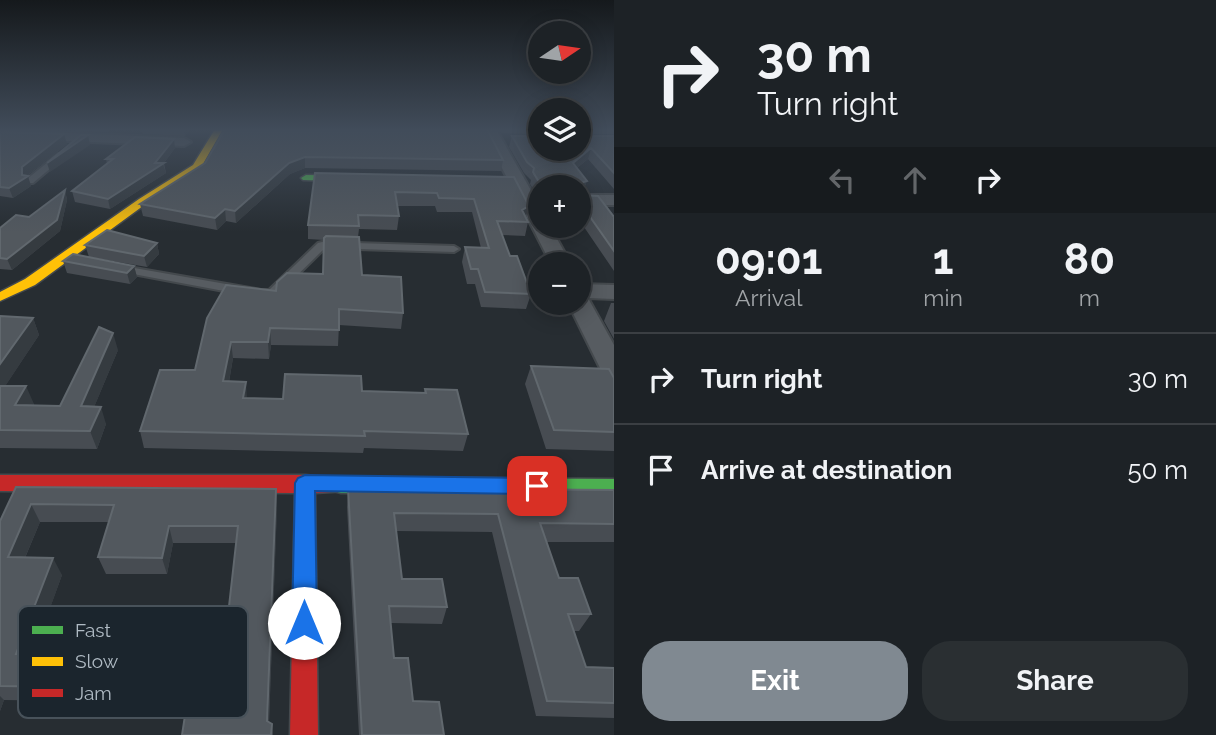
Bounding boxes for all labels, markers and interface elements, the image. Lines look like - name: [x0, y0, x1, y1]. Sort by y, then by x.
- north arrow: [528, 21, 592, 84]
- map controls: [528, 21, 591, 315]
- text: 30 m: [757, 26, 872, 83]
- icon: right: [642, 28, 733, 119]
- text: Turn right: [757, 85, 898, 122]
- button: layers: [528, 98, 591, 161]
- icon: left: [823, 161, 861, 199]
- icon: ahead: [896, 161, 934, 199]
- icon: right: [969, 161, 1007, 199]
- button: +: [528, 175, 591, 238]
- text: 09:01: [715, 235, 822, 284]
- text: 1: [933, 235, 954, 284]
- text: 80: [1064, 235, 1115, 284]
- button: −: [528, 252, 591, 315]
- text: Arrival: [735, 284, 802, 311]
- text: min: [923, 284, 963, 311]
- text: m: [1079, 284, 1100, 311]
- icon: right: [642, 360, 680, 398]
- text: Turn right: [701, 364, 822, 394]
- text: 30 m: [1128, 364, 1188, 394]
- icon: arrive: [642, 451, 680, 489]
- text: Arrive at destination: [701, 455, 952, 485]
- text: 50 m: [1127, 455, 1188, 485]
- pin: [507, 456, 567, 516]
- icon: arrive: [518, 467, 556, 505]
- position arrow: [267, 586, 341, 660]
- legend: [18, 606, 248, 718]
- text: Fast: [75, 619, 111, 641]
- button: Exit: [642, 641, 908, 721]
- button: Share: [922, 641, 1188, 721]
- text: Slow: [75, 650, 119, 672]
- text: Jam: [75, 682, 112, 704]

